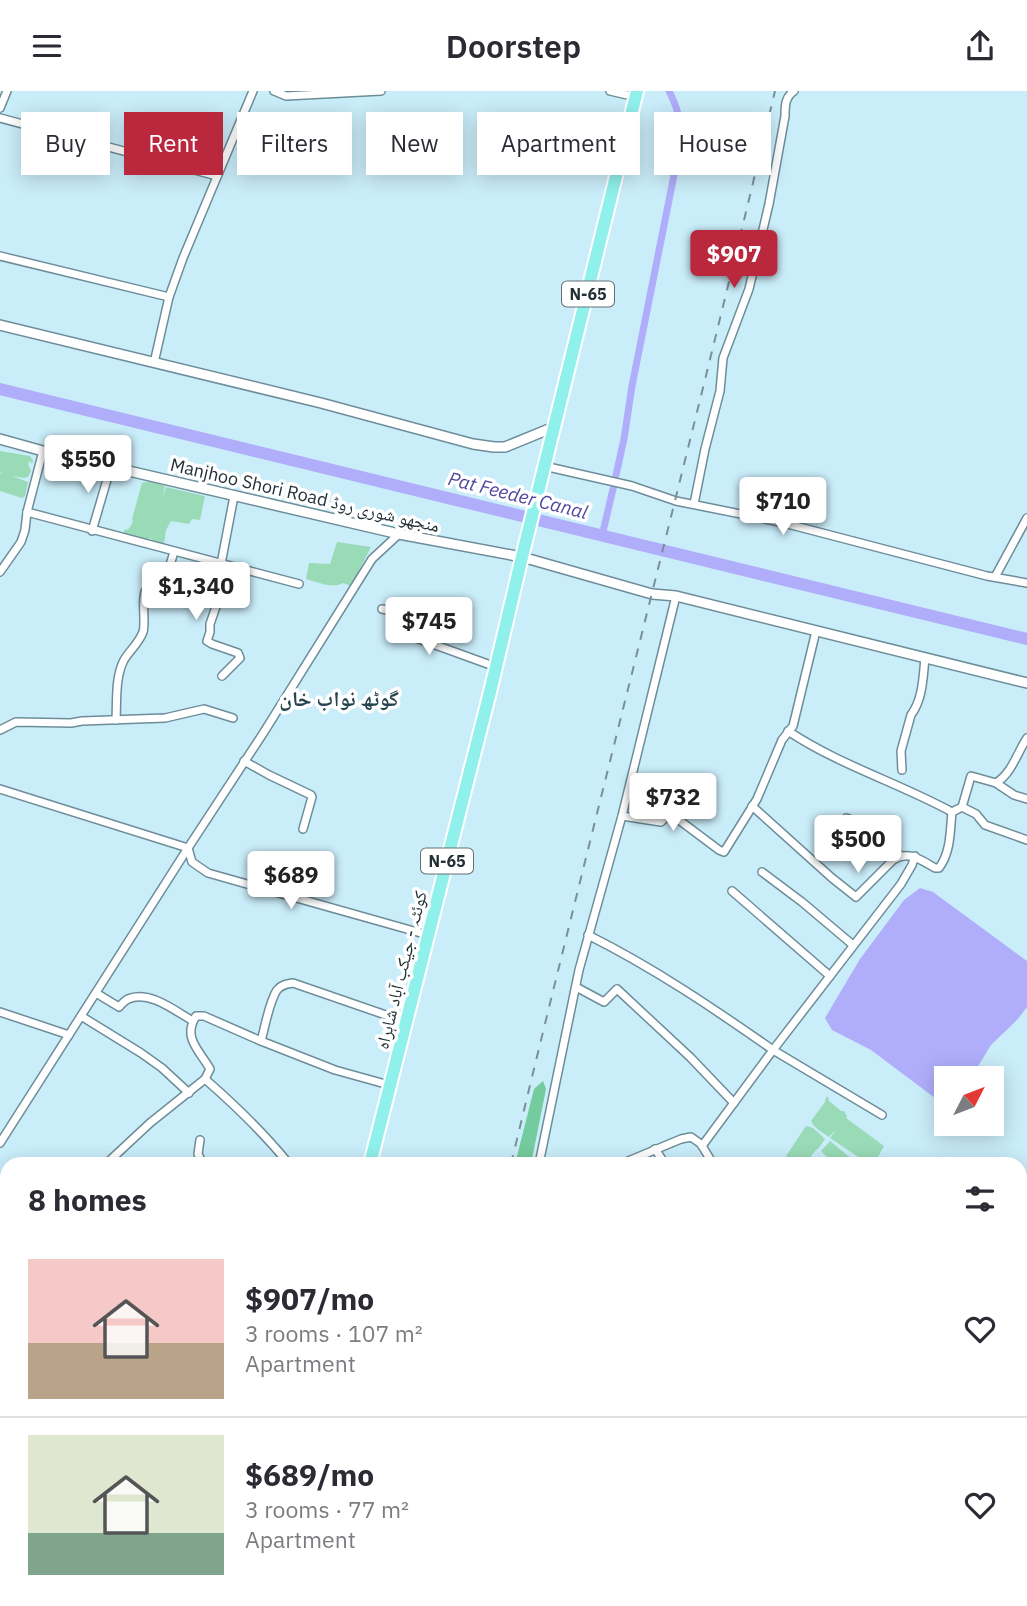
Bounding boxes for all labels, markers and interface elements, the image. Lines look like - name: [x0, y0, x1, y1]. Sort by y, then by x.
- text: Doorstep: [446, 25, 581, 67]
- icon: menu: [28, 27, 66, 65]
- icon: share: [961, 27, 999, 65]
- chip: Buy: [21, 112, 110, 175]
- chip: Rent: [124, 112, 223, 175]
- chip: Filters: [237, 112, 352, 175]
- chip: New: [366, 112, 463, 175]
- chip: Apartment: [477, 112, 640, 175]
- chip: House: [654, 112, 771, 175]
- pin: $907: [693, 231, 775, 290]
- text: $907: [706, 238, 762, 268]
- road number: N-65: [562, 281, 614, 307]
- pin: $550: [47, 435, 129, 495]
- text: $550: [60, 443, 116, 473]
- street label: Manjhoo Shori Road منجھو شوری روڈ: [168, 453, 442, 537]
- water label: Pat Feeder Canal: [446, 466, 590, 524]
- pin: $710: [742, 477, 824, 537]
- text: $710: [755, 485, 811, 515]
- pin: $1,340: [139, 563, 253, 622]
- text: $1,340: [158, 570, 234, 600]
- pin: $745: [388, 597, 470, 657]
- text: $745: [401, 605, 457, 635]
- district label: گوٹھ نواب خان: [279, 684, 399, 712]
- pin: $732: [632, 773, 714, 833]
- text: $732: [645, 781, 701, 811]
- pin: $500: [817, 815, 899, 875]
- text: $500: [830, 823, 886, 853]
- road number: N-65: [421, 849, 473, 873]
- pin: $689: [250, 851, 332, 911]
- text: $689: [263, 859, 319, 889]
- street label: کوئٹہ - جیکب آباد شاہراہ: [370, 888, 432, 1051]
- north arrow: [934, 1066, 1004, 1136]
- map controls: [934, 1066, 1004, 1136]
- text: 8 homes: [28, 1180, 147, 1219]
- icon: filters: [961, 1180, 999, 1218]
- text: $907/mo: [245, 1279, 374, 1318]
- icon: home: [84, 1287, 168, 1371]
- icon: heart: [961, 1310, 999, 1348]
- text: 3 rooms · 107 m²: [245, 1318, 423, 1348]
- text: Apartment: [245, 1348, 356, 1378]
- text: $689/mo: [245, 1455, 374, 1494]
- icon: home: [84, 1463, 168, 1547]
- icon: heart: [961, 1486, 999, 1524]
- text: 3 rooms · 77 m²: [245, 1494, 409, 1524]
- text: Apartment: [245, 1524, 356, 1554]

